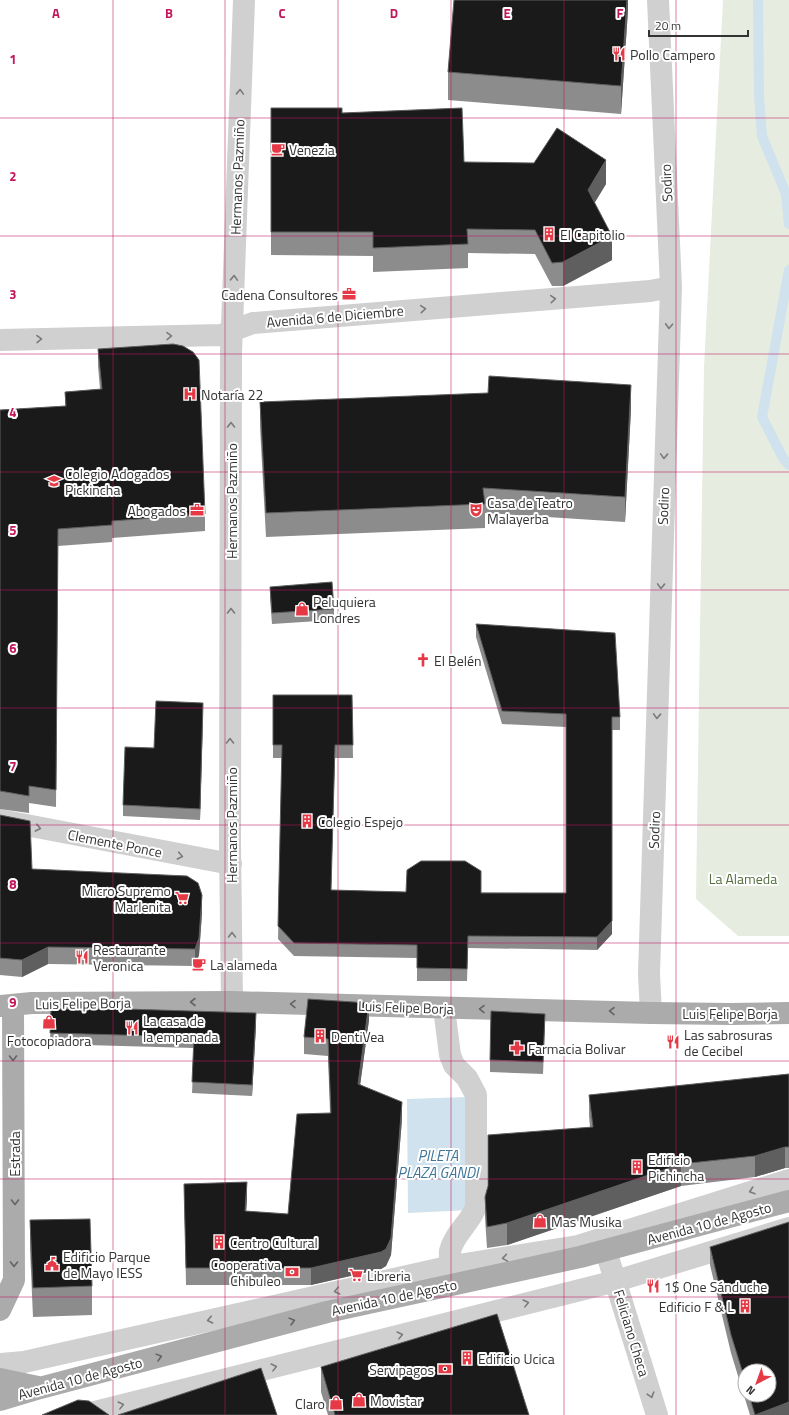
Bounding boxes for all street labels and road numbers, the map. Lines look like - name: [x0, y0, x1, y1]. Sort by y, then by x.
- street label: Hermanos Pazmiño: [224, 119, 250, 235]
- street label: Sodiro: [655, 164, 677, 202]
- street label: Avenida 6 de Diciembre: [266, 300, 404, 332]
- street label: Hermanos Pazmiño: [221, 443, 242, 559]
- street label: Sodiro: [652, 487, 674, 525]
- street label: Hermanos Pazmiño: [221, 767, 242, 883]
- street label: Sodiro: [643, 811, 665, 849]
- street label: Clemente Ponce: [66, 824, 164, 862]
- street label: Luis Felipe Borja: [35, 992, 131, 1014]
- street label: Luis Felipe Borja: [358, 995, 454, 1019]
- street label: Luis Felipe Borja: [682, 1003, 778, 1024]
- street label: Estrada: [4, 1131, 25, 1177]
- street label: Avenida 10 de Agosto: [645, 1196, 773, 1250]
- street label: Avenida 10 de Agosto: [329, 1273, 459, 1321]
- street label: Feliciano Checa: [609, 1287, 655, 1379]
- street label: Avenida 10 de Agosto: [16, 1351, 144, 1405]

